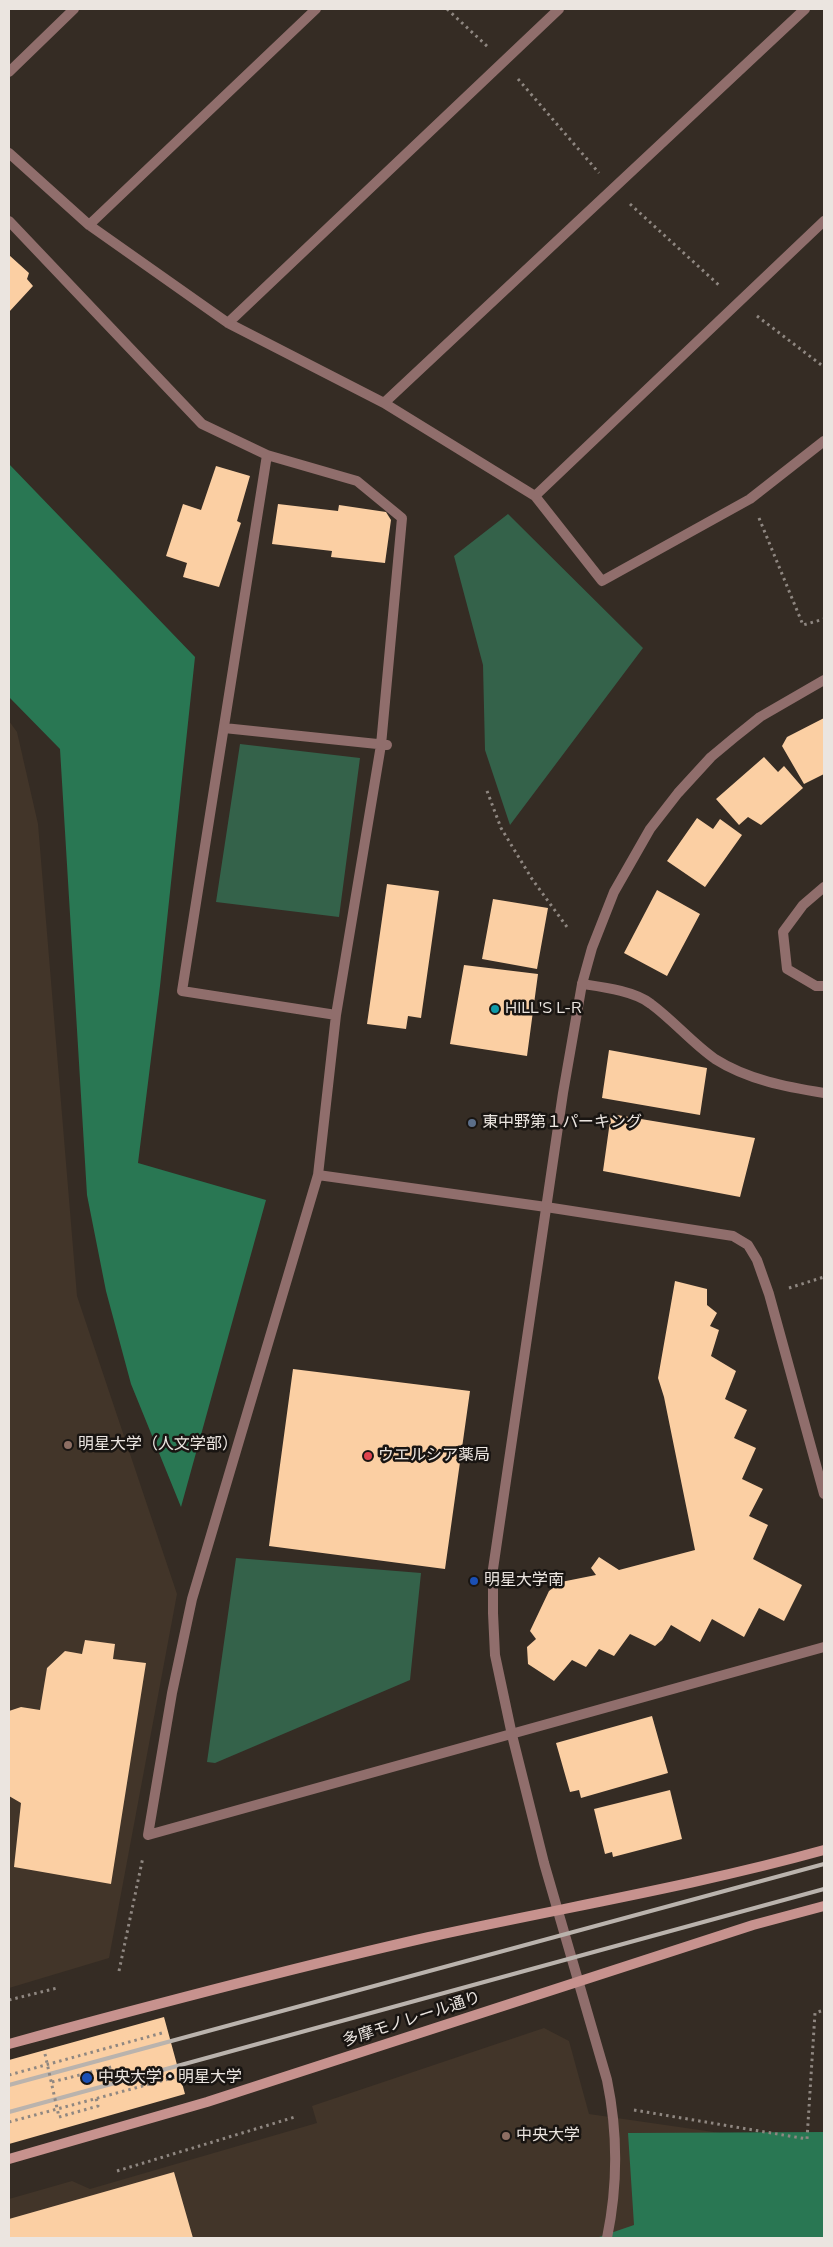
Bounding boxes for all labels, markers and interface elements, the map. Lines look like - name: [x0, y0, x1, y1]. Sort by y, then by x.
- place label: HILL'S L-R: [505, 999, 582, 1019]
- marker: HILL'S L-R: [489, 1003, 501, 1015]
- place label: 東中野第１パーキング: [482, 1113, 642, 1133]
- marker: 東中野第１パーキング: [466, 1117, 478, 1129]
- place label: 明星大学（人文学部）: [78, 1435, 238, 1455]
- marker: 明星大学（人文学部）: [62, 1439, 74, 1451]
- place label: ウエルシア薬局: [378, 1446, 490, 1466]
- marker: ウエルシア薬局: [362, 1450, 374, 1462]
- place label: 明星大学南: [484, 1571, 564, 1591]
- marker: 明星大学南: [468, 1575, 480, 1587]
- street label: 多摩モノレール通り: [341, 1989, 483, 2051]
- place label: 中央大学・明星大学: [98, 2068, 242, 2088]
- marker: 中央大学・明星大学: [80, 2071, 94, 2085]
- place label: 中央大学: [516, 2126, 580, 2146]
- marker: 中央大学: [500, 2130, 512, 2142]

